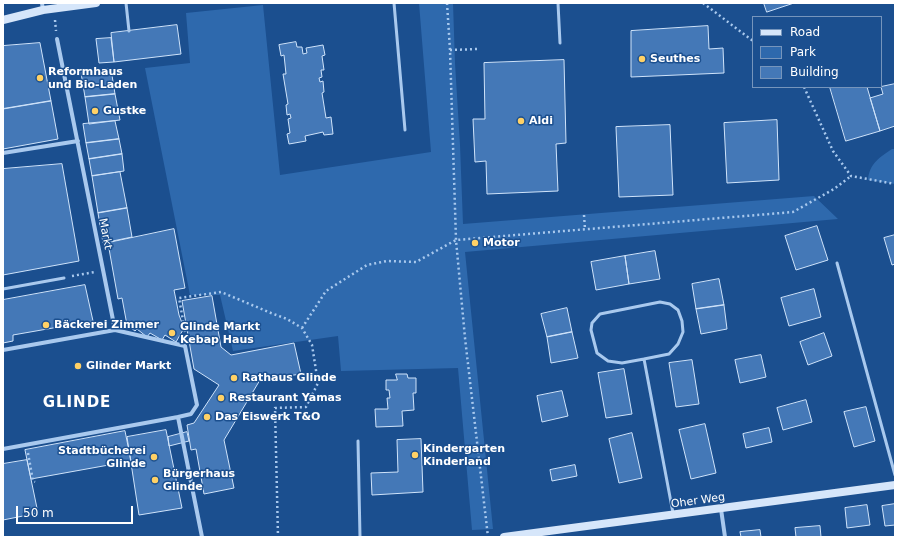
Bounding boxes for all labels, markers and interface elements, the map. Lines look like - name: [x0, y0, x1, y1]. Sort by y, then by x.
- legend: [752, 16, 882, 88]
- text: Road: [790, 25, 820, 39]
- text: Park: [790, 45, 816, 59]
- place label: Seuthes: [650, 52, 700, 66]
- marker: Seuthes: [637, 54, 647, 64]
- place label: Reformhaus und Bio-Laden: [48, 65, 137, 91]
- text: Building: [790, 65, 839, 79]
- marker: Reformhaus und Bio-Laden: [35, 73, 45, 83]
- place label: Gustke: [103, 104, 146, 118]
- marker: Gustke: [90, 106, 100, 116]
- place label: Aldi: [529, 114, 553, 128]
- marker: Aldi: [516, 116, 526, 126]
- street label: Markt: [96, 217, 114, 251]
- place label: Motor: [483, 236, 520, 250]
- marker: Motor: [470, 238, 480, 248]
- place label: Bäckerei Zimmer: [54, 318, 159, 332]
- marker: Bäckerei Zimmer: [41, 320, 51, 330]
- place label: Glinde Markt Kebap Haus: [180, 320, 260, 346]
- marker: Glinde Markt Kebap Haus: [167, 328, 177, 338]
- place label: Glinder Markt: [86, 359, 171, 373]
- marker: Glinder Markt: [73, 361, 83, 371]
- place label: Rathaus Glinde: [242, 371, 336, 385]
- marker: Rathaus Glinde: [229, 373, 239, 383]
- place label: Restaurant Yamas: [229, 391, 342, 405]
- marker: Restaurant Yamas: [216, 393, 226, 403]
- district label: GLINDE: [43, 394, 111, 412]
- place label: Das Eiswerk T&O: [215, 410, 320, 424]
- marker: Das Eiswerk T&O: [202, 412, 212, 422]
- place label: Kindergarten Kinderland: [423, 442, 505, 468]
- place label: Stadtbücherei Glinde: [58, 444, 146, 470]
- marker: Kindergarten Kinderland: [410, 450, 420, 460]
- marker: Stadtbücherei Glinde: [149, 452, 159, 462]
- place label: Bürgerhaus Glinde: [163, 467, 235, 493]
- marker: Bürgerhaus Glinde: [150, 475, 160, 485]
- street label: Oher Weg: [670, 491, 726, 511]
- scale bar: [18, 498, 135, 524]
- text: 50 m: [23, 506, 54, 520]

